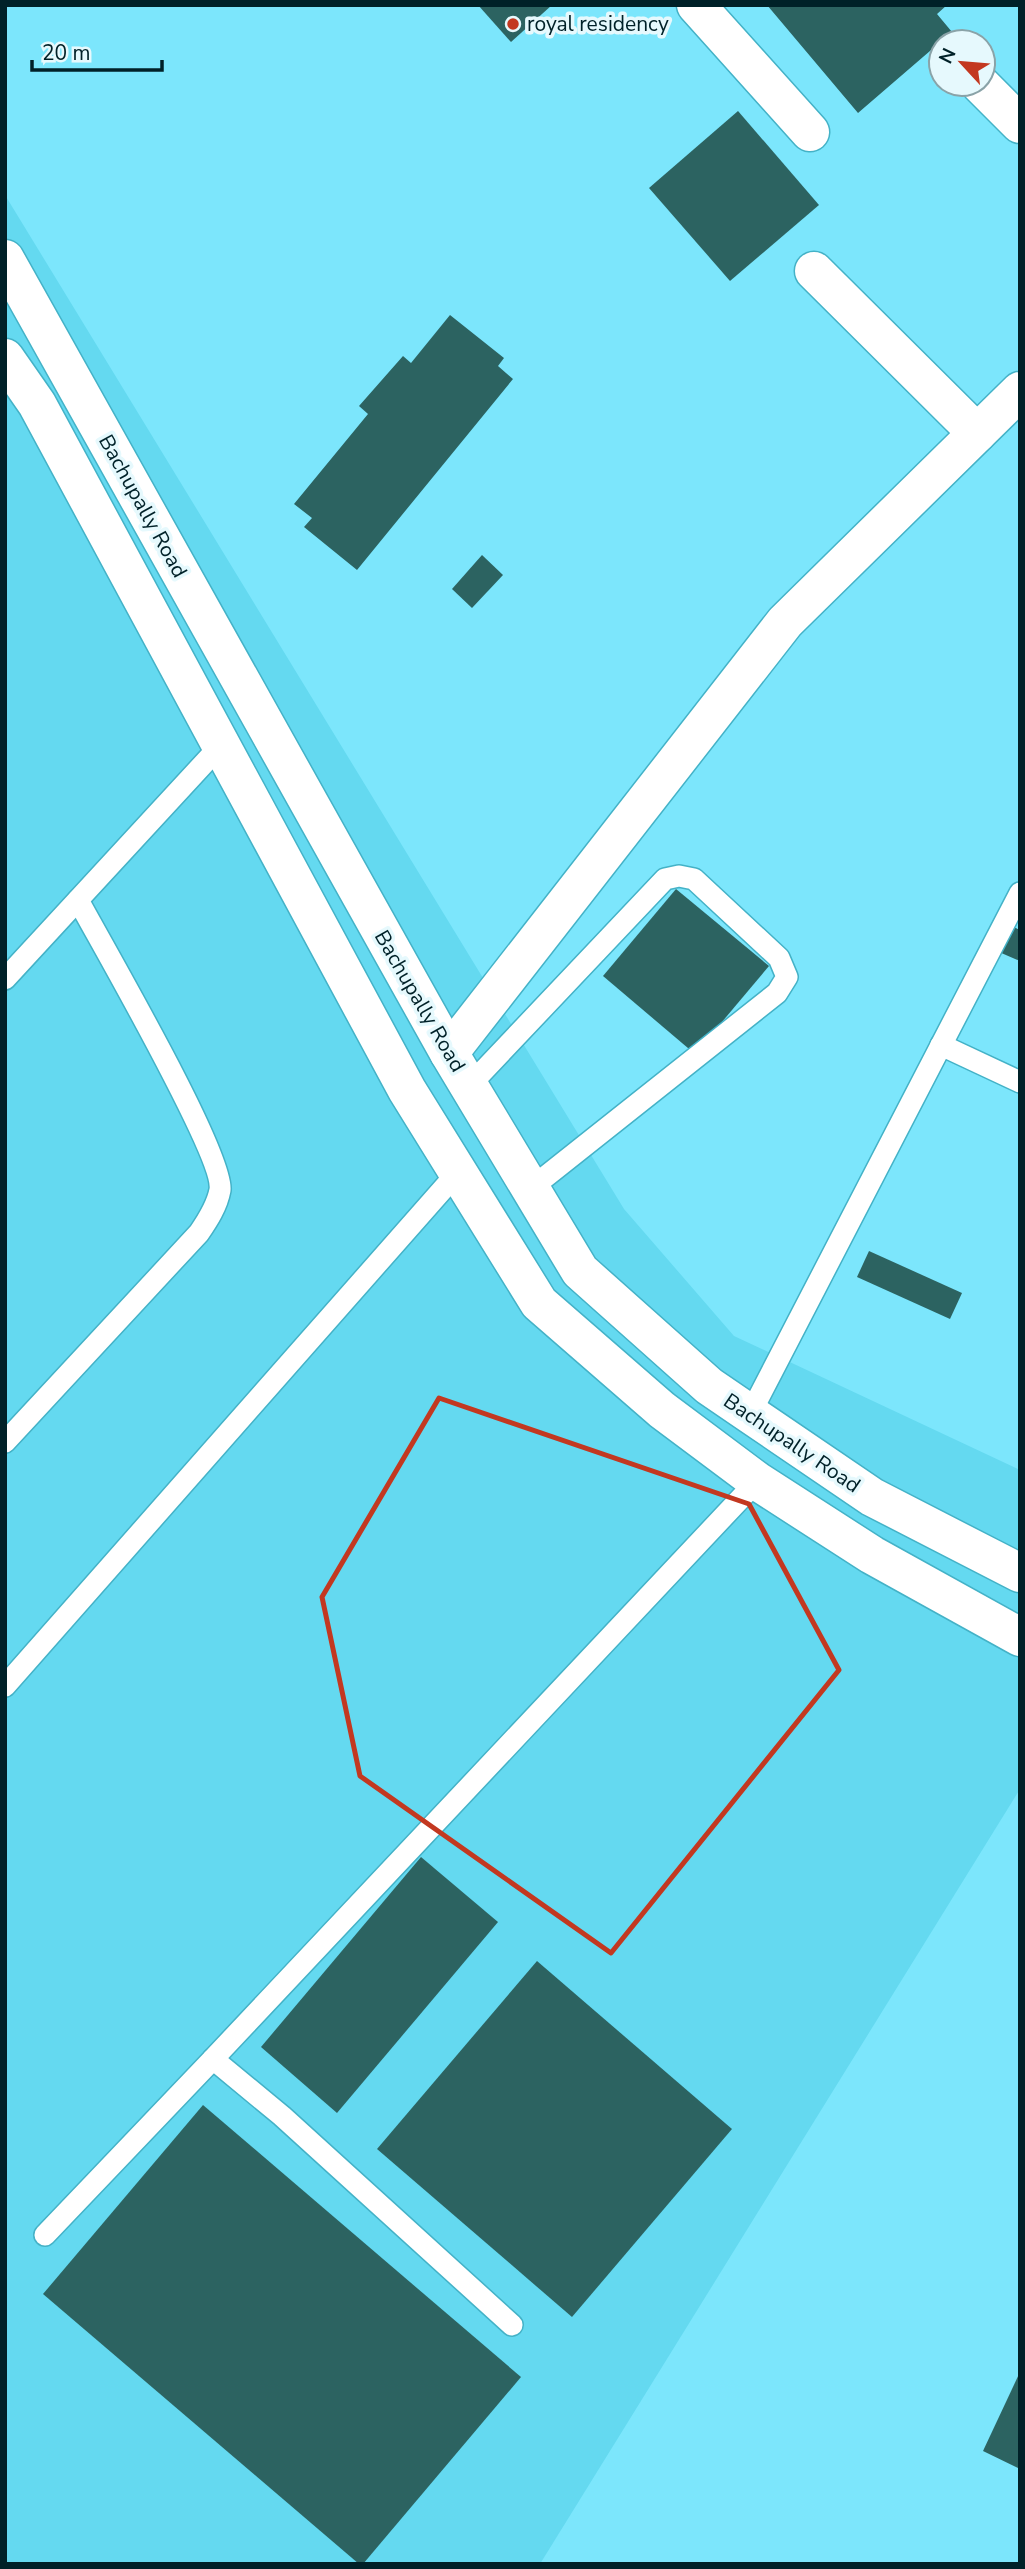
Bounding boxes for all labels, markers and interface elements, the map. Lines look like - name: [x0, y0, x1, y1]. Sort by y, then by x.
- place label: royal residency: [527, 10, 669, 38]
- marker: royal residency: [505, 16, 521, 32]
- scale bar: [32, 28, 161, 72]
- north arrow: [927, 28, 997, 98]
- text: 20 m: [42, 39, 91, 67]
- text: N: [933, 44, 962, 68]
- street label: Bachupally Road: [92, 430, 194, 582]
- street label: Bachupally Road: [368, 925, 472, 1077]
- street label: Bachupally Road: [718, 1387, 866, 1499]

